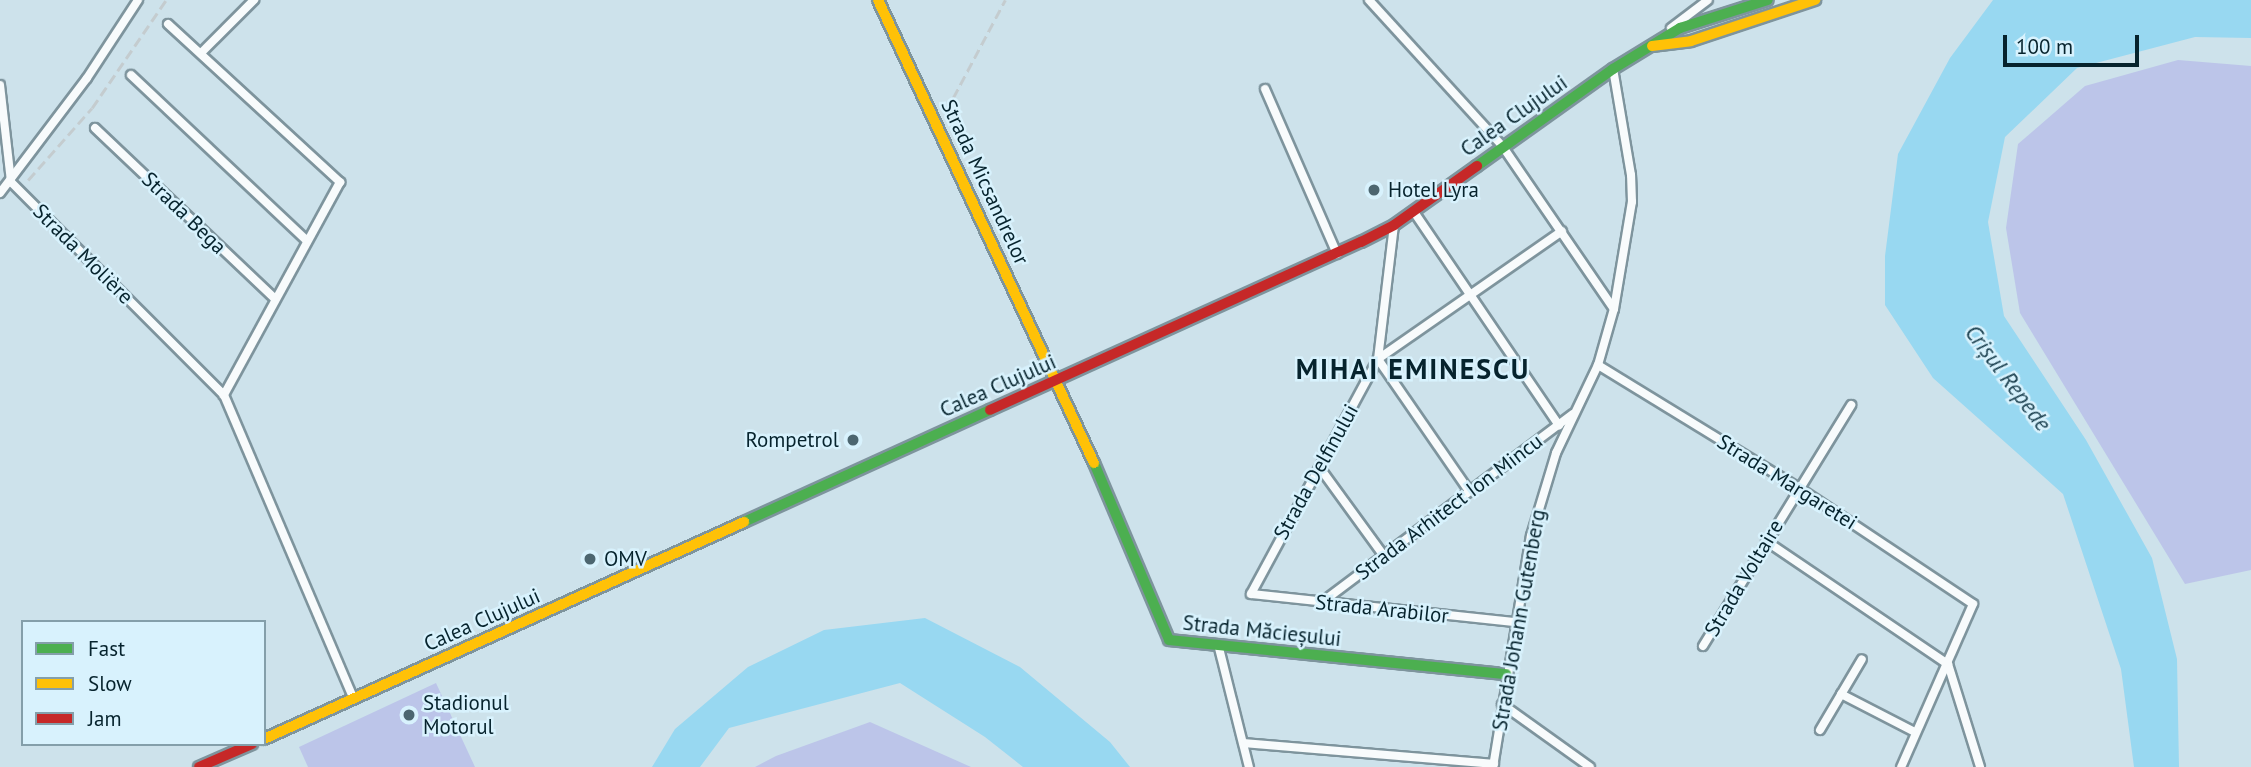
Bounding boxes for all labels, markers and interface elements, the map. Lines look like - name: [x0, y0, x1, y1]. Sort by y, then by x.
- scale bar: [2006, 21, 2142, 65]
- text: 100 m: [2016, 33, 2073, 60]
- street label: Calea Clujului: [1456, 70, 1572, 162]
- street label: Strada Micsandrelor: [936, 95, 1034, 269]
- street label: Strada Bega: [137, 167, 231, 259]
- place label: Hotel Lyra: [1388, 177, 1479, 203]
- marker: Hotel Lyra: [1366, 182, 1382, 198]
- street label: Strada Molière: [28, 199, 138, 309]
- water label: Crișul Repede: [1959, 319, 2057, 437]
- street label: Calea Clujului: [936, 349, 1060, 423]
- district label: MIHAI EMINESCU: [1297, 352, 1529, 386]
- street label: Strada Delfinului: [1268, 400, 1364, 544]
- place label: Rompetrol: [746, 427, 839, 453]
- street label: Strada Arhitect Ion Mincu: [1350, 428, 1548, 586]
- street label: Strada Margaretei: [1712, 429, 1862, 535]
- marker: Rompetrol: [845, 432, 861, 448]
- street label: Strada Johann Gutenberg: [1487, 507, 1551, 733]
- street label: Strada Voltaire: [1699, 515, 1789, 641]
- place label: OMV: [604, 546, 647, 572]
- marker: OMV: [582, 551, 598, 567]
- street label: Calea Clujului: [420, 583, 544, 657]
- street label: Strada Arabilor: [1314, 589, 1450, 629]
- street label: Strada Măcieșului: [1182, 610, 1342, 652]
- legend: [21, 620, 266, 746]
- text: Fast: [88, 635, 125, 662]
- text: Slow: [88, 670, 132, 697]
- place label: Stadionul Motorul: [423, 690, 509, 740]
- text: Jam: [88, 705, 122, 732]
- marker: Stadionul Motorul: [401, 707, 417, 723]

